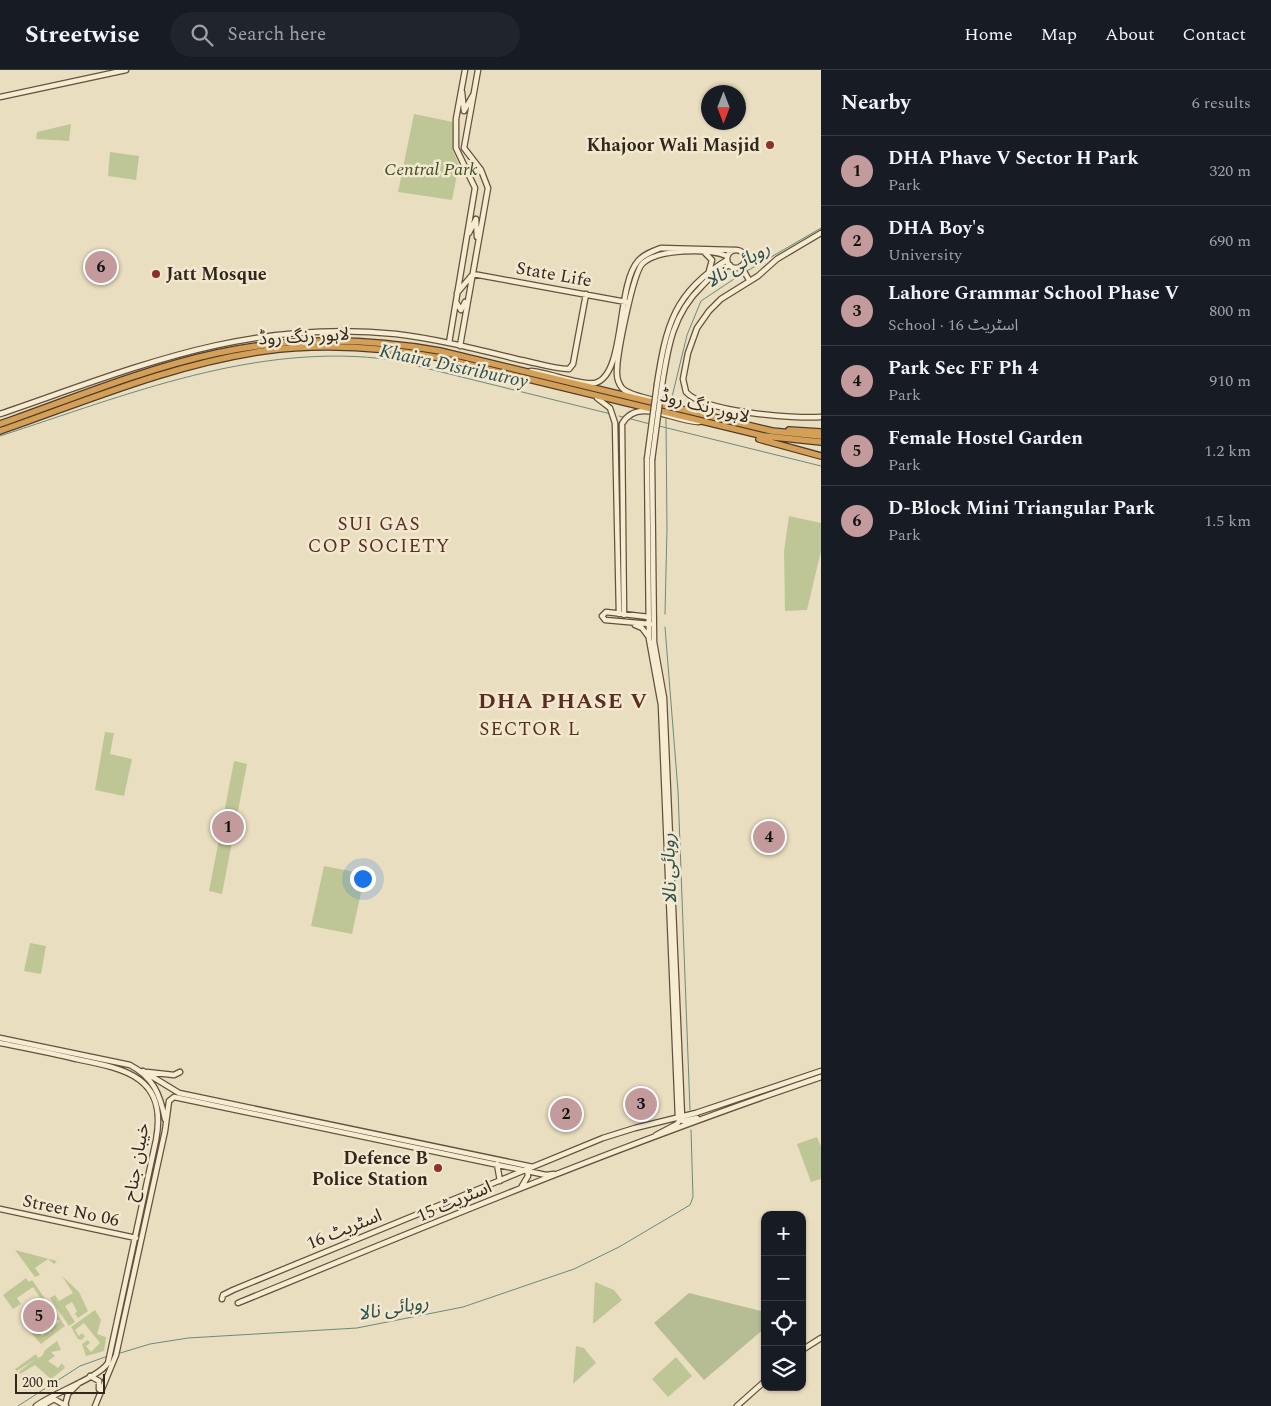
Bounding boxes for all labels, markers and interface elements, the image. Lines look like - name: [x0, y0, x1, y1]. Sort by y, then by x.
- search box: [170, 12, 520, 57]
- text: Streetwise: [25, 17, 140, 53]
- text: Search here: [228, 20, 326, 49]
- icon: search: [188, 21, 216, 49]
- text: Home: [964, 21, 1013, 48]
- text: Map: [1041, 21, 1077, 48]
- text: About: [1105, 21, 1155, 48]
- text: Contact: [1183, 21, 1246, 48]
- north arrow: [701, 85, 746, 130]
- text: Nearby: [841, 87, 911, 119]
- text: 6 results: [1192, 91, 1251, 115]
- place label: Khajoor Wali Masjid: [587, 132, 760, 159]
- marker: Khajoor Wali Masjid: [764, 139, 776, 151]
- text: DHA Phave V Sector H Park: [888, 144, 1139, 173]
- park label: Central Park: [384, 156, 478, 183]
- text: 1: [853, 159, 861, 183]
- text: 320 m: [1209, 159, 1251, 183]
- text: Park: [888, 173, 921, 197]
- text: DHA Boy's: [888, 214, 985, 243]
- text: 2: [853, 229, 861, 253]
- text: 690 m: [1209, 229, 1251, 253]
- water label: روہائی نالا: [700, 234, 776, 296]
- text: University: [888, 243, 962, 267]
- pin: 6: [85, 248, 117, 286]
- street label: State Life: [514, 255, 594, 294]
- place label: Jatt Mosque: [166, 261, 267, 288]
- marker: Jatt Mosque: [150, 268, 162, 280]
- text: Lahore Grammar School Phase V: [888, 279, 1179, 308]
- text: 3: [853, 299, 861, 323]
- text: 800 m: [1209, 299, 1251, 323]
- text: School · اسٹریٹ 16: [888, 313, 1018, 337]
- street label: لاہور رنگ روڈ: [258, 321, 350, 352]
- water label: Khaira Distributroy: [377, 337, 531, 396]
- text: Park Sec FF Ph 4: [888, 354, 1038, 383]
- text: 4: [853, 369, 861, 393]
- text: 910 m: [1209, 369, 1251, 393]
- street label: لاہور رنگ روڈ: [657, 382, 752, 431]
- text: Park: [888, 383, 921, 407]
- text: Female Hostel Garden: [888, 424, 1083, 453]
- text: 5: [853, 439, 861, 463]
- text: 1.2 km: [1204, 439, 1251, 463]
- text: Park: [888, 453, 921, 477]
- text: D-Block Mini Triangular Park: [888, 494, 1155, 523]
- text: 6: [853, 509, 861, 533]
- text: 1.5 km: [1204, 509, 1251, 533]
- district label: SUI GAS COP SOCIETY: [308, 510, 450, 561]
- text: Park: [888, 523, 921, 547]
- district label: DHA PHASE V: [478, 685, 648, 718]
- district label: SECTOR L: [479, 715, 581, 744]
- pin: 1: [212, 808, 244, 846]
- pin: 4: [753, 818, 785, 856]
- water label: روہائی نالا: [654, 833, 685, 905]
- your location: [350, 866, 376, 892]
- pin: 3: [625, 1085, 657, 1123]
- pin: 2: [550, 1095, 582, 1133]
- street label: خیبان جناح: [116, 1121, 157, 1203]
- place label: Defence B Police Station: [312, 1145, 428, 1193]
- marker: Defence B Police Station: [432, 1162, 444, 1174]
- street label: اسٹریٹ 15: [412, 1174, 496, 1229]
- street label: Street No 06: [20, 1187, 122, 1234]
- street label: اسٹریٹ 16: [302, 1202, 386, 1257]
- map controls: [761, 1211, 806, 1391]
- button: +: [761, 1211, 806, 1256]
- button: −: [761, 1256, 806, 1301]
- water label: روہائی نالا: [356, 1288, 431, 1329]
- pin: 5: [23, 1297, 55, 1335]
- button: locate: [761, 1301, 806, 1346]
- button: layers: [761, 1346, 806, 1391]
- scale bar: [15, 1371, 105, 1394]
- text: 200 m: [22, 1372, 59, 1393]

